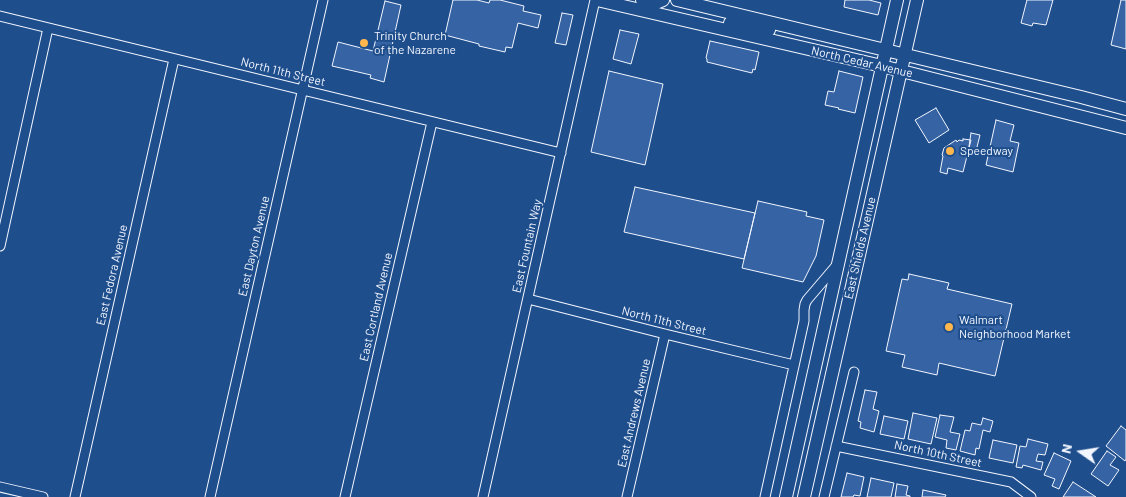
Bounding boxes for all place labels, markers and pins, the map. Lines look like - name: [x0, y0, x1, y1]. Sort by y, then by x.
- place label: Trinity Church of the Nazarene: [374, 29, 456, 57]
- marker: Trinity Church of the Nazarene: [358, 37, 370, 49]
- place label: Speedway: [960, 144, 1013, 158]
- marker: Speedway: [944, 145, 956, 157]
- place label: Walmart Neighborhood Market: [959, 313, 1071, 341]
- marker: Walmart Neighborhood Market: [943, 321, 955, 333]

